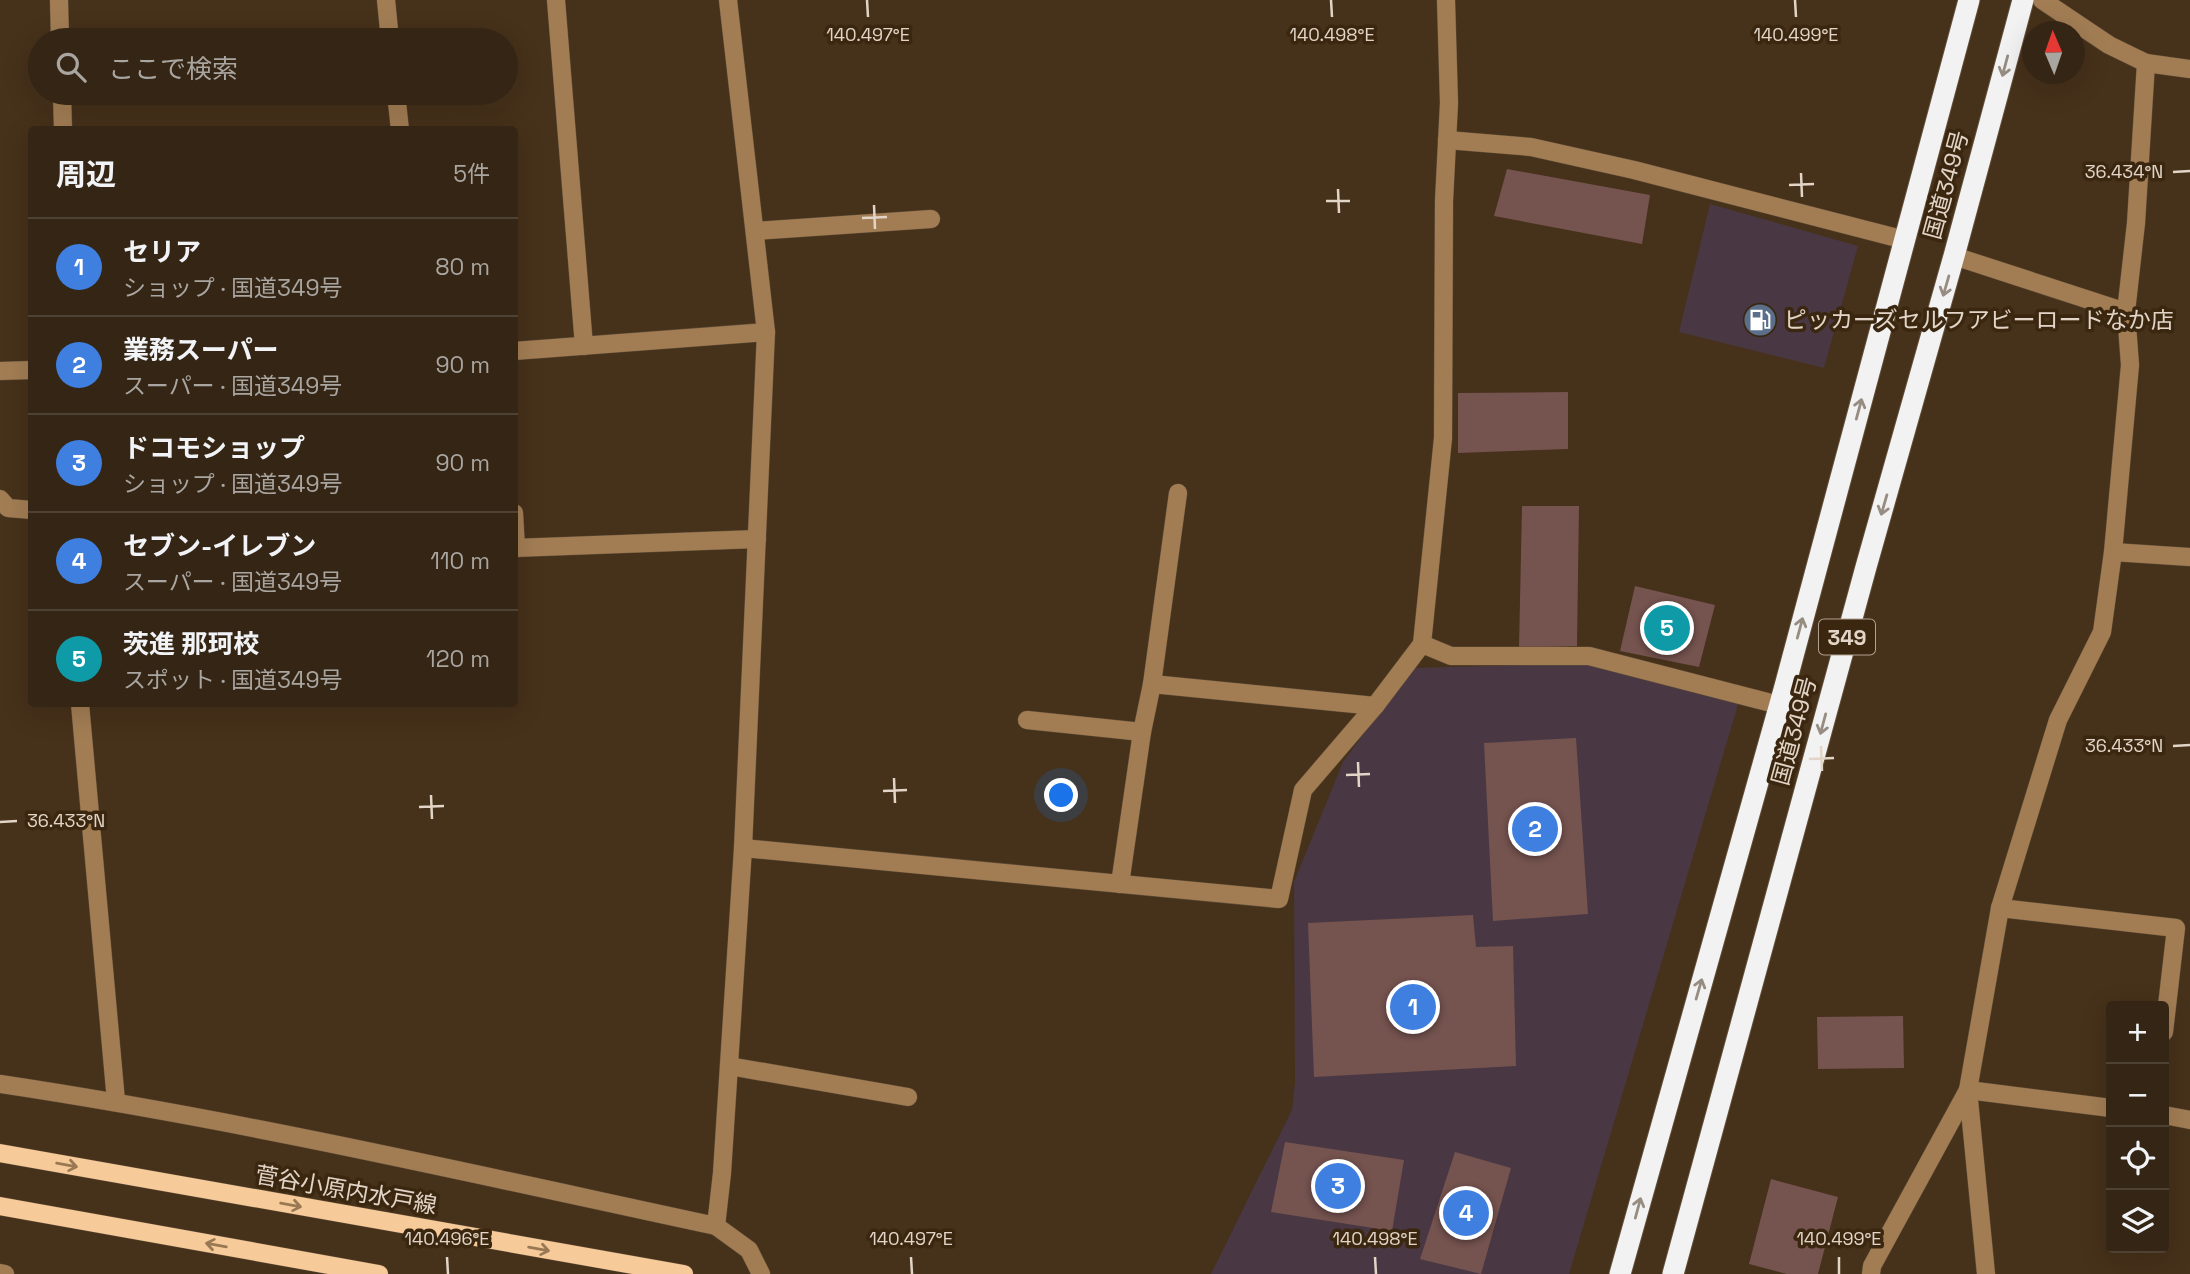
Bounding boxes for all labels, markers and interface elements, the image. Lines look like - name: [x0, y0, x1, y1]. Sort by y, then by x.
- north arrow: [2022, 21, 2085, 84]
- text: 140.497°E: [826, 23, 910, 46]
- text: 140.498°E: [1289, 23, 1375, 46]
- text: 140.499°E: [1754, 23, 1838, 46]
- search box: [28, 28, 518, 105]
- icon: search: [52, 48, 90, 86]
- text: ここで検索: [108, 52, 238, 86]
- one-way arrow: [1998, 54, 2011, 77]
- street label: 国道349号: [1917, 127, 1975, 243]
- text: 周辺: [56, 155, 116, 194]
- text: 5件: [453, 159, 490, 189]
- text: 36.434°N: [2085, 160, 2163, 183]
- text: セリア: [123, 235, 201, 269]
- text: 1: [74, 252, 84, 282]
- text: 80 m: [435, 252, 490, 282]
- text: ショップ · 国道349号: [123, 273, 342, 303]
- one-way arrow: [1939, 274, 1952, 296]
- fuel station icon: ピッカーズセルフアビーロードなか店: [1741, 301, 1779, 339]
- place label: ピッカーズセルフアビーロードなか店: [1784, 305, 2174, 335]
- text: 業務スーパー: [123, 333, 279, 367]
- text: 2: [72, 350, 86, 380]
- text: 90 m: [435, 350, 490, 380]
- text: スーパー · 国道349号: [123, 371, 342, 401]
- one-way arrow: [1854, 398, 1867, 420]
- text: ドコモショップ: [123, 431, 305, 465]
- text: 3: [72, 448, 86, 478]
- text: 90 m: [435, 448, 490, 478]
- text: ショップ · 国道349号: [123, 469, 342, 499]
- one-way arrow: [1877, 493, 1890, 515]
- text: セブン-イレブン: [123, 529, 316, 563]
- text: 4: [72, 546, 86, 576]
- text: 110 m: [430, 546, 490, 576]
- text: スーパー · 国道349号: [123, 567, 342, 597]
- pin: 5: [1644, 602, 1690, 654]
- one-way arrow: [1794, 618, 1807, 640]
- road number: 349: [1819, 620, 1875, 654]
- text: 茨進 那珂校: [123, 627, 260, 661]
- text: 5: [72, 644, 86, 674]
- text: 120 m: [426, 644, 490, 674]
- text: スポット · 国道349号: [123, 665, 342, 695]
- street label: 国道349号: [1765, 673, 1823, 789]
- one-way arrow: [1816, 713, 1829, 735]
- text: 36.433°N: [2085, 734, 2163, 757]
- your location: [1044, 778, 1078, 812]
- pin: 2: [1512, 803, 1558, 855]
- text: 36.433°N: [27, 809, 105, 832]
- one-way arrow: [1693, 978, 1706, 1001]
- pin: 1: [1390, 981, 1436, 1033]
- map controls: [2106, 1001, 2169, 1253]
- button: +: [2106, 1001, 2169, 1064]
- button: −: [2106, 1064, 2169, 1127]
- button: locate: [2106, 1127, 2169, 1190]
- one-way arrow: [55, 1159, 78, 1172]
- street label: 菅谷小原内水戸線: [253, 1159, 439, 1221]
- pin: 3: [1315, 1160, 1361, 1212]
- pin: 4: [1443, 1187, 1489, 1239]
- button: layers: [2106, 1190, 2169, 1253]
- one-way arrow: [1632, 1197, 1645, 1220]
- one-way arrow: [279, 1199, 302, 1212]
- text: 140.496°E: [405, 1227, 489, 1250]
- text: 140.497°E: [869, 1227, 953, 1250]
- text: 140.498°E: [1332, 1227, 1418, 1250]
- text: 140.499°E: [1797, 1227, 1881, 1250]
- one-way arrow: [205, 1237, 227, 1251]
- one-way arrow: [527, 1242, 550, 1256]

